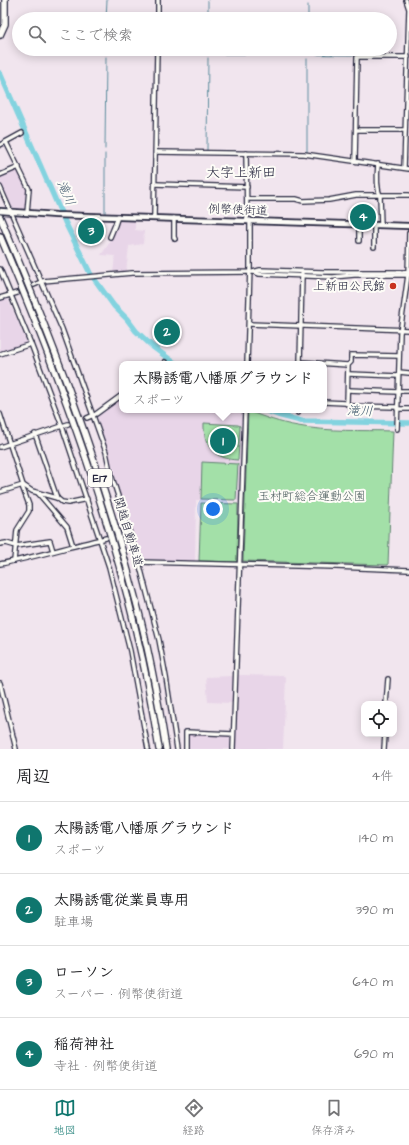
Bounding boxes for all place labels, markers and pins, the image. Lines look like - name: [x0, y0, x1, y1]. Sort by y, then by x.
- pin: 4: [350, 202, 376, 232]
- pin: 3: [78, 216, 104, 246]
- place label: 上新田公民館: [313, 278, 385, 295]
- marker: 上新田公民館: [388, 281, 398, 291]
- pin: 2: [154, 317, 180, 347]
- pin: 1: [210, 426, 236, 456]

